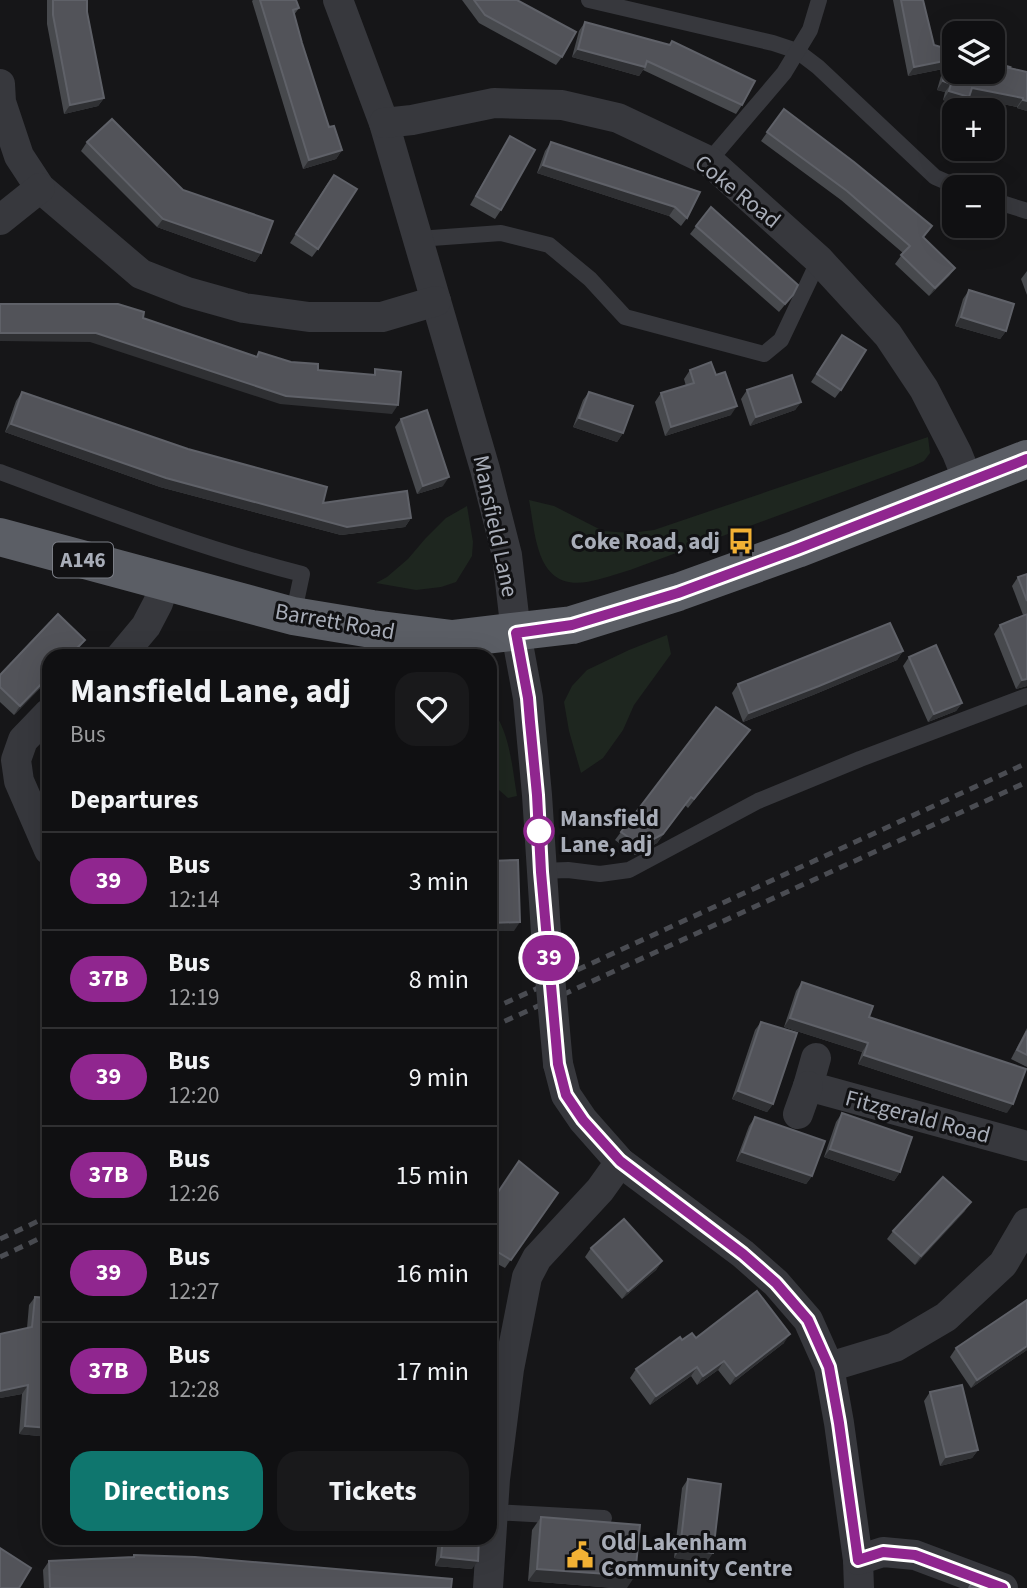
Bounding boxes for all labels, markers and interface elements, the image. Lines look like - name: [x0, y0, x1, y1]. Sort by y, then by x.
- map controls: [942, 21, 1005, 238]
- button: layers: [942, 21, 1005, 84]
- button: +: [942, 98, 1005, 161]
- street label: Coke Road: [688, 146, 788, 236]
- button: −: [942, 175, 1005, 238]
- street label: Mansfield Lane: [464, 452, 527, 600]
- place label: Coke Road, adj: [571, 525, 720, 558]
- bus stop icon: Coke Road, adj: [726, 526, 756, 556]
- road number: A146: [53, 542, 113, 578]
- street label: Barrett Road: [272, 595, 397, 648]
- text: Mansfield Lane, adj: [70, 668, 351, 715]
- button: heart: [395, 672, 469, 746]
- text: Bus: [70, 718, 106, 751]
- text: Departures: [70, 781, 198, 818]
- place label: Mansfield Lane, adj: [560, 802, 659, 861]
- marker: Mansfield Lane, adj: [524, 816, 554, 846]
- text: Bus: [168, 846, 210, 883]
- text: 39: [96, 863, 121, 898]
- text: 3 min: [409, 863, 469, 900]
- text: 12:14: [168, 883, 219, 916]
- line badge: 39: [518, 935, 580, 981]
- text: 39: [536, 940, 562, 975]
- text: Bus: [168, 944, 210, 981]
- text: 37B: [89, 961, 128, 996]
- text: 8 min: [409, 961, 469, 998]
- text: 12:19: [168, 981, 219, 1014]
- text: Bus: [168, 1042, 210, 1079]
- text: 39: [96, 1059, 121, 1094]
- text: 9 min: [409, 1059, 469, 1096]
- text: 12:20: [168, 1079, 219, 1112]
- street label: Fitzgerald Road: [842, 1081, 994, 1152]
- text: Bus: [168, 1140, 210, 1177]
- text: 37B: [89, 1157, 128, 1192]
- text: 15 min: [396, 1157, 469, 1194]
- text: 12:26: [168, 1177, 219, 1210]
- text: Bus: [168, 1238, 210, 1275]
- text: 39: [96, 1255, 121, 1290]
- text: 16 min: [396, 1255, 469, 1292]
- text: 12:27: [168, 1275, 219, 1308]
- text: Bus: [168, 1336, 210, 1373]
- text: 37B: [89, 1353, 128, 1388]
- text: 17 min: [396, 1353, 469, 1390]
- text: 12:28: [168, 1373, 219, 1406]
- button: Directions: [70, 1451, 263, 1531]
- button: Tickets: [277, 1451, 469, 1531]
- place label: Old Lakenham Community Centre: [601, 1526, 793, 1585]
- public building icon: Old Lakenham Community Centre: [565, 1540, 595, 1570]

